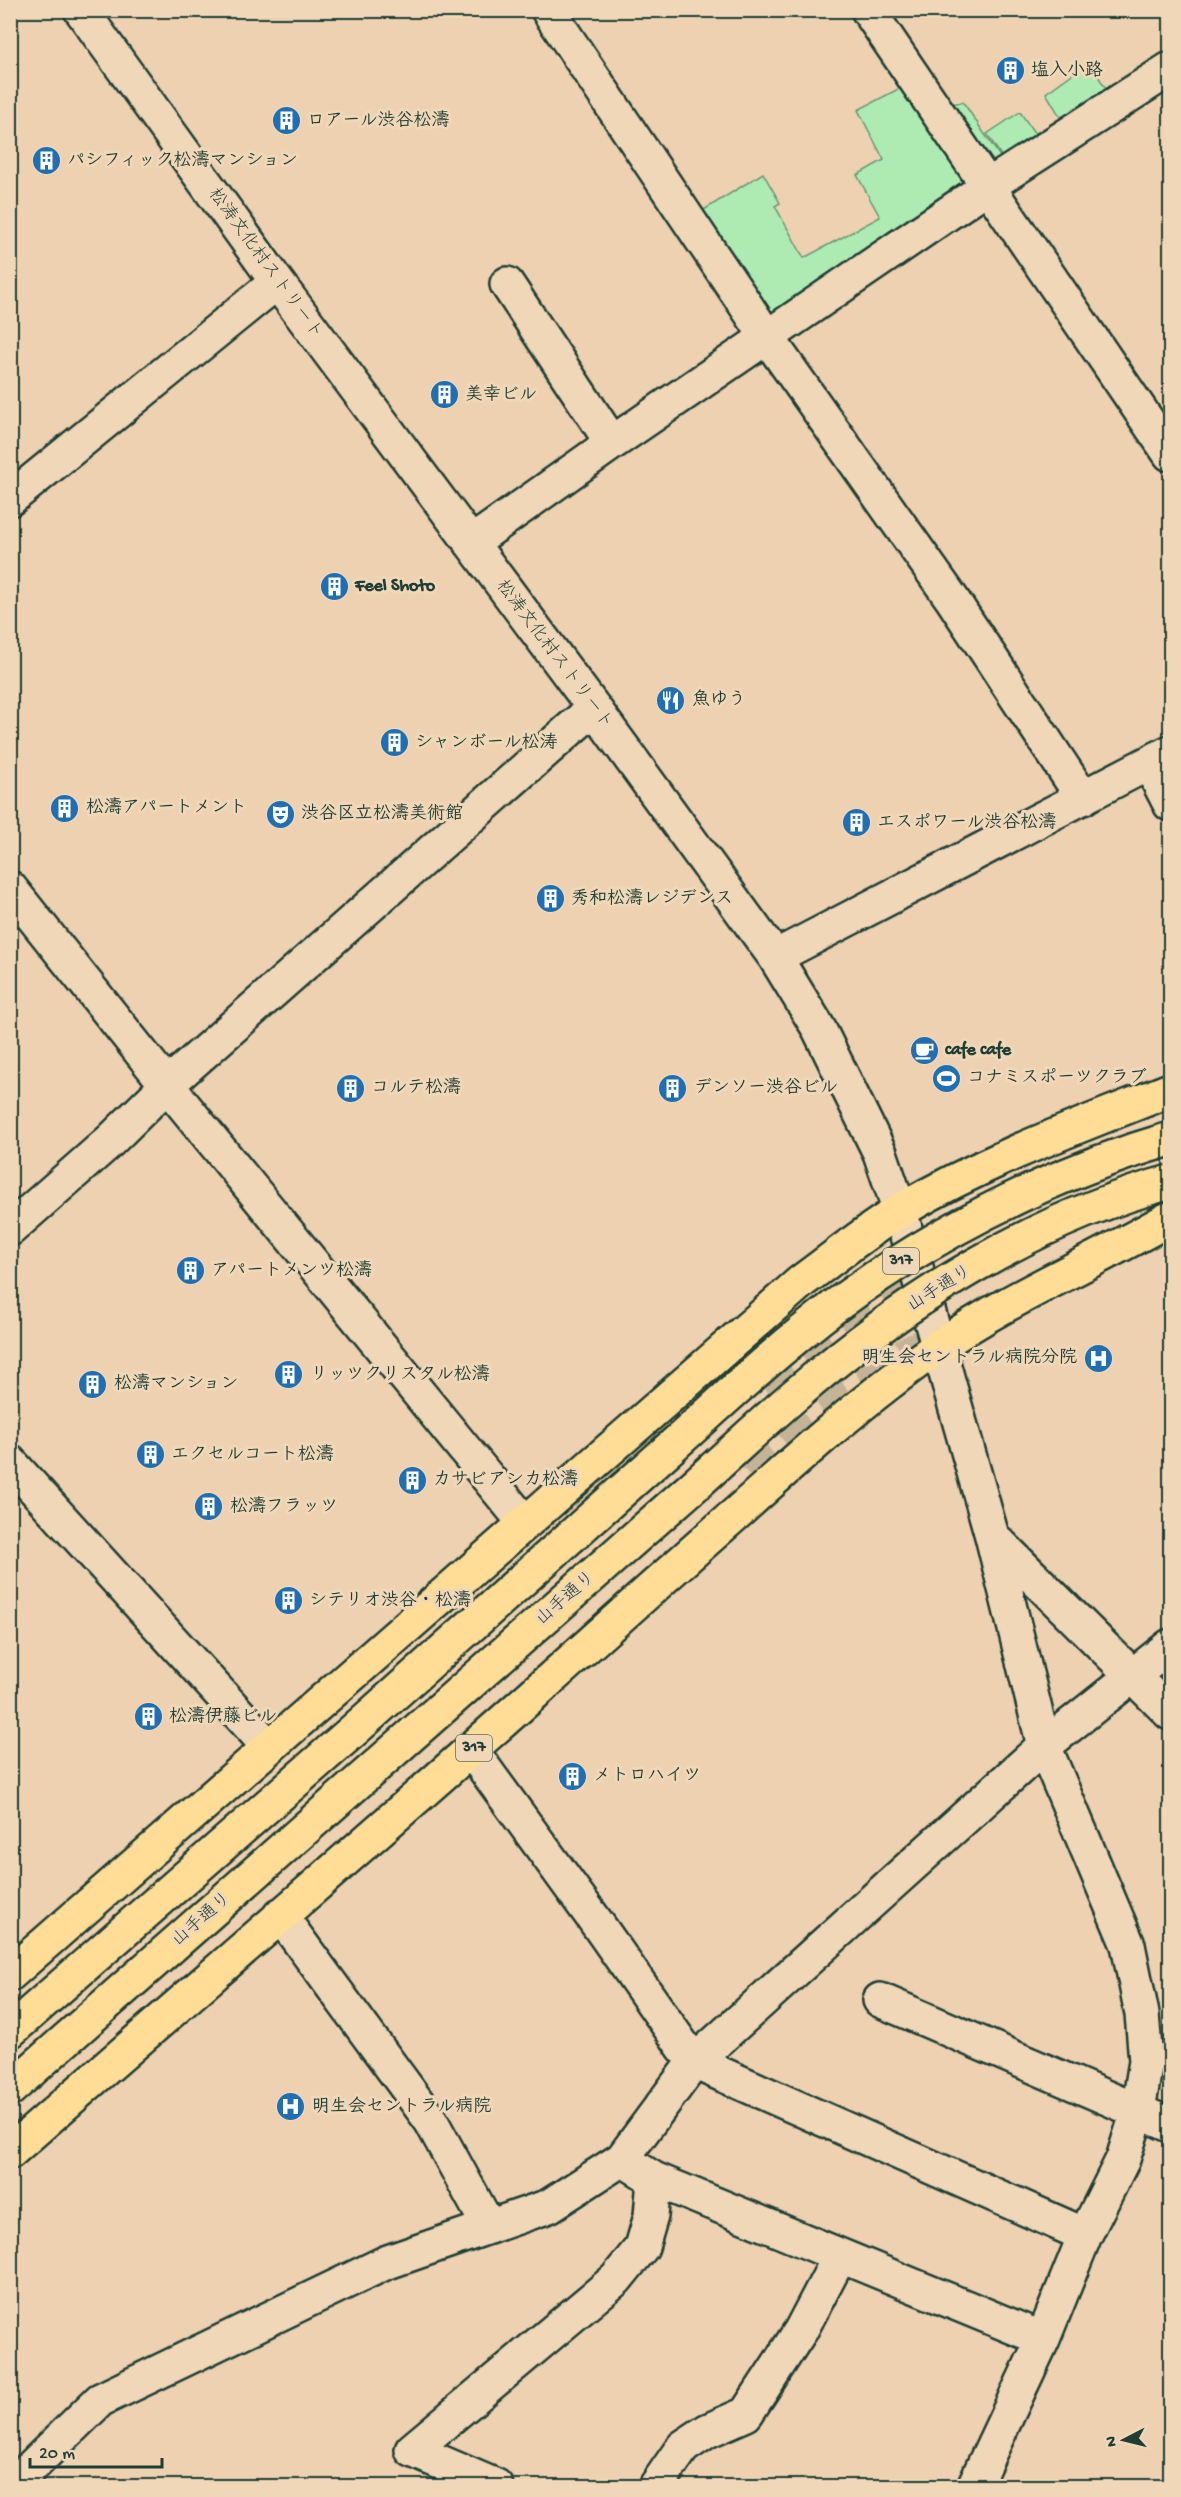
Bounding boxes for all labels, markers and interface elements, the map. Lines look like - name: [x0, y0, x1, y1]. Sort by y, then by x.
- building icon: 塩入小路: [994, 55, 1026, 87]
- place label: 塩入小路: [1031, 60, 1103, 82]
- building icon: ロアール渋谷松濤: [270, 105, 302, 137]
- place label: ロアール渋谷松濤: [307, 110, 450, 132]
- building icon: パシフィック松濤マンション: [30, 145, 62, 177]
- place label: パシフィック松濤マンション: [67, 150, 298, 172]
- street label: 松涛文化村ストリート: [203, 184, 328, 344]
- building icon: 美幸ビル: [428, 379, 460, 411]
- place label: 美幸ビル: [465, 384, 537, 406]
- building icon: Feel Shoto: [318, 570, 350, 602]
- place label: Feel Shoto: [354, 576, 436, 597]
- street label: 松涛文化村ストリート: [491, 576, 618, 734]
- restaurant icon: 魚ゆう: [655, 684, 687, 716]
- place label: 魚ゆう: [692, 689, 746, 711]
- building icon: シャンボール松涛: [378, 727, 410, 759]
- place label: シャンボール松涛: [415, 732, 558, 754]
- building icon: 松濤アパートメント: [49, 792, 81, 824]
- place label: 松濤アパートメント: [86, 797, 247, 819]
- theatre icon: 渋谷区立松濤美術館: [264, 798, 296, 830]
- place label: 渋谷区立松濤美術館: [301, 803, 463, 825]
- building icon: エスポワール渋谷松濤: [840, 807, 872, 839]
- place label: エスポワール渋谷松濤: [877, 812, 1056, 834]
- building icon: 秀和松濤レジデンス: [534, 883, 566, 915]
- place label: 秀和松濤レジデンス: [571, 888, 733, 910]
- cafe icon: cafe cafe: [908, 1034, 940, 1066]
- place label: cafe cafe: [945, 1040, 1012, 1061]
- sports icon: コナミスポーツクラブ: [930, 1062, 962, 1094]
- place label: コナミスポーツクラブ: [967, 1067, 1147, 1089]
- building icon: コルテ松濤: [334, 1072, 366, 1104]
- building icon: デンソー渋谷ビル: [657, 1072, 689, 1104]
- place label: コルテ松濤: [371, 1077, 461, 1099]
- place label: デンソー渋谷ビル: [694, 1077, 838, 1099]
- road number: 317: [883, 1248, 919, 1274]
- building icon: アパートメンツ松濤: [174, 1255, 206, 1287]
- place label: アパートメンツ松濤: [211, 1260, 372, 1282]
- street label: 山手通り: [903, 1260, 976, 1317]
- hospital icon: 明生会セントラル病院分院: [1082, 1342, 1114, 1374]
- place label: 明生会セントラル病院分院: [862, 1347, 1077, 1369]
- building icon: リッツクリスタル松濤: [273, 1359, 305, 1391]
- place label: リッツクリスタル松濤: [310, 1364, 490, 1386]
- building icon: 松濤マンション: [77, 1368, 109, 1400]
- place label: 松濤マンション: [114, 1373, 239, 1395]
- building icon: エクセルコート松濤: [134, 1439, 166, 1471]
- place label: エクセルコート松濤: [171, 1444, 334, 1466]
- building icon: カサビアンカ松濤: [396, 1464, 428, 1496]
- place label: カサビアンカ松濤: [433, 1469, 578, 1491]
- building icon: 松濤フラッツ: [193, 1491, 225, 1523]
- place label: 松濤フラッツ: [230, 1496, 338, 1518]
- street label: 山手通り: [531, 1567, 600, 1631]
- building icon: シテリオ渋谷・松濤: [272, 1585, 304, 1617]
- place label: シテリオ渋谷・松濤: [309, 1590, 471, 1612]
- building icon: 松濤伊藤ビル: [132, 1701, 164, 1733]
- place label: 松濤伊藤ビル: [169, 1706, 277, 1728]
- road number: 317: [456, 1735, 492, 1761]
- building icon: メトロハイツ: [556, 1760, 588, 1792]
- place label: メトロハイツ: [593, 1766, 701, 1787]
- street label: 山手通り: [167, 1888, 236, 1952]
- hospital icon: 明生会セントラル病院: [275, 2091, 307, 2123]
- place label: 明生会セントラル病院: [312, 2096, 491, 2118]
- north arrow: [1094, 2410, 1154, 2470]
- scale bar: [30, 2431, 162, 2469]
- text: N: [1102, 2435, 1123, 2448]
- text: 20 m: [39, 2444, 75, 2465]

